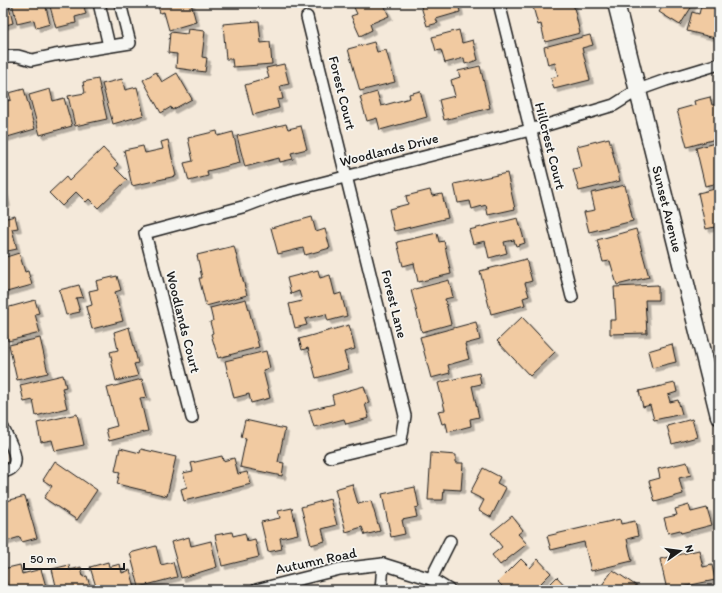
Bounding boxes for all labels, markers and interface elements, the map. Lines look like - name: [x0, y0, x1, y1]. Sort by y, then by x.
- street label: Forest Court: [325, 54, 359, 132]
- street label: Hillcrest Court: [531, 101, 569, 191]
- street label: Woodlands Drive: [338, 129, 441, 171]
- street label: Sunset Avenue: [648, 164, 686, 254]
- street label: Forest Lane: [377, 268, 411, 340]
- street label: Woodlands Court: [162, 269, 204, 375]
- north arrow: [660, 531, 700, 571]
- street label: Autumn Road: [274, 544, 358, 578]
- text: N: [682, 544, 696, 554]
- scale bar: [24, 545, 124, 571]
- text: 50 m: [30, 552, 56, 566]

